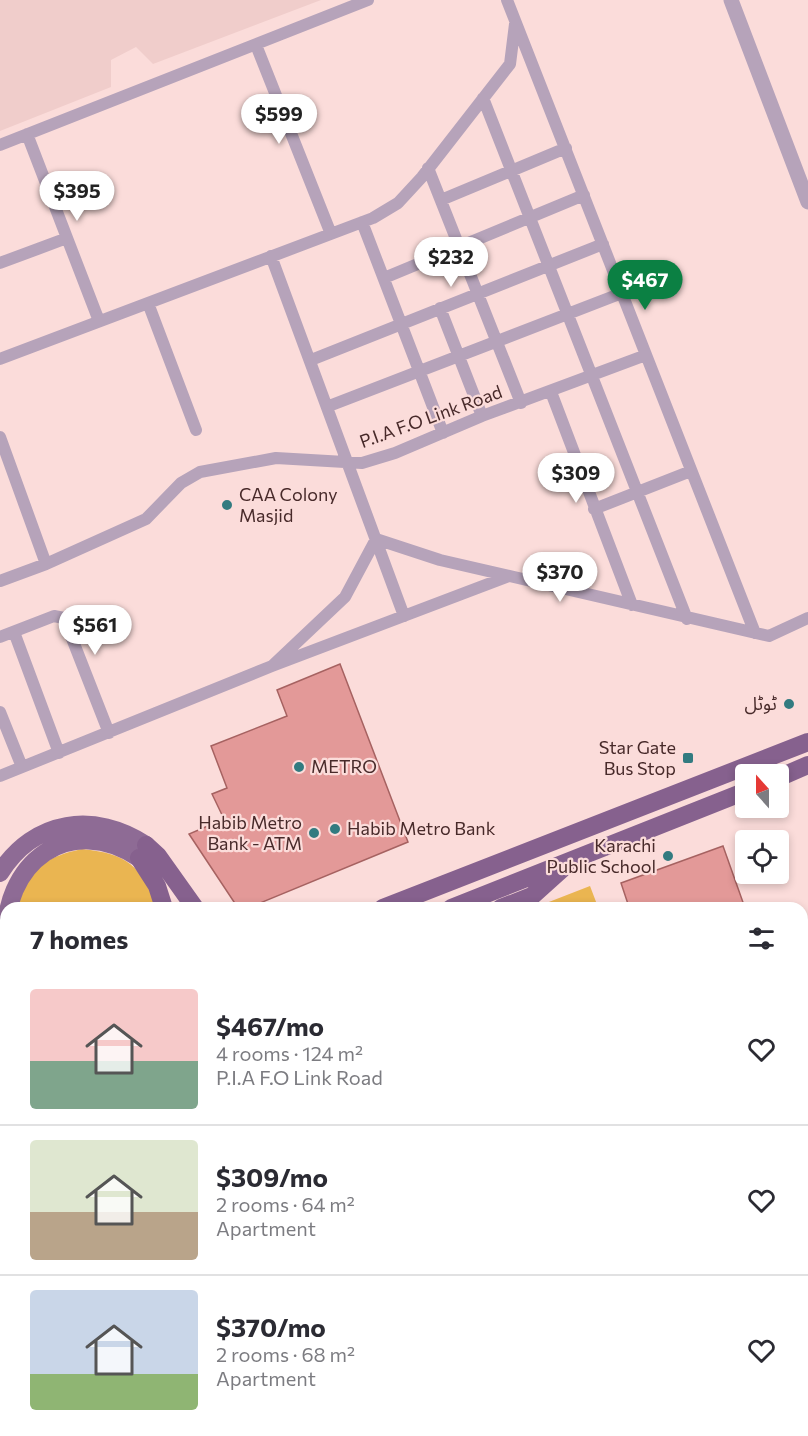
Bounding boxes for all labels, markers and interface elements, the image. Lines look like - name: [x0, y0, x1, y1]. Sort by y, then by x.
- pin: $599: [243, 94, 315, 145]
- text: $599: [255, 101, 303, 125]
- pin: $395: [41, 171, 113, 222]
- text: $395: [53, 178, 101, 202]
- pin: $232: [415, 237, 487, 288]
- text: $232: [428, 244, 474, 268]
- pin: $467: [609, 260, 681, 311]
- text: $467: [622, 267, 668, 291]
- street label: P.I.A F.O Link Road: [356, 380, 505, 452]
- pin: $309: [540, 453, 612, 504]
- text: $309: [552, 460, 600, 484]
- place label: CAA Colony Masjid: [239, 483, 337, 526]
- marker: CAA Colony Masjid: [220, 498, 234, 512]
- pin: $370: [524, 552, 596, 603]
- text: $370: [536, 559, 584, 583]
- pin: $561: [59, 605, 131, 656]
- text: $561: [73, 612, 117, 636]
- place label: ٹوٹل: [745, 692, 778, 715]
- marker: ٹوٹل: [782, 697, 796, 711]
- place label: Star Gate Bus Stop: [599, 736, 676, 779]
- marker: Star Gate Bus Stop: [681, 751, 695, 765]
- place label: METRO: [311, 755, 377, 777]
- marker: METRO: [292, 760, 306, 774]
- north arrow: [735, 764, 789, 818]
- map controls: [735, 764, 789, 884]
- place label: Habib Metro Bank - ATM: [198, 811, 302, 854]
- place label: Habib Metro Bank: [347, 817, 496, 839]
- marker: Habib Metro Bank: [328, 822, 342, 836]
- marker: Habib Metro Bank - ATM: [307, 826, 321, 840]
- button: locate: [735, 830, 789, 884]
- place label: Karachi Public School: [547, 834, 656, 877]
- marker: Karachi Public School: [661, 849, 675, 863]
- icon: filters: [745, 922, 778, 955]
- text: 7 homes: [30, 923, 128, 954]
- text: $467/mo: [216, 1010, 324, 1041]
- icon: home: [78, 1013, 150, 1085]
- icon: heart: [745, 1033, 778, 1066]
- text: 4 rooms · 124 m²: [216, 1041, 363, 1065]
- text: P.I.A F.O Link Road: [216, 1065, 383, 1089]
- text: $309/mo: [216, 1161, 328, 1192]
- icon: home: [78, 1164, 150, 1236]
- icon: heart: [745, 1184, 778, 1217]
- text: 2 rooms · 64 m²: [216, 1192, 355, 1216]
- text: Apartment: [216, 1216, 316, 1240]
- text: $370/mo: [216, 1311, 326, 1342]
- icon: home: [78, 1314, 150, 1386]
- icon: heart: [745, 1334, 778, 1367]
- text: 2 rooms · 68 m²: [216, 1342, 355, 1366]
- text: Apartment: [216, 1366, 316, 1390]

